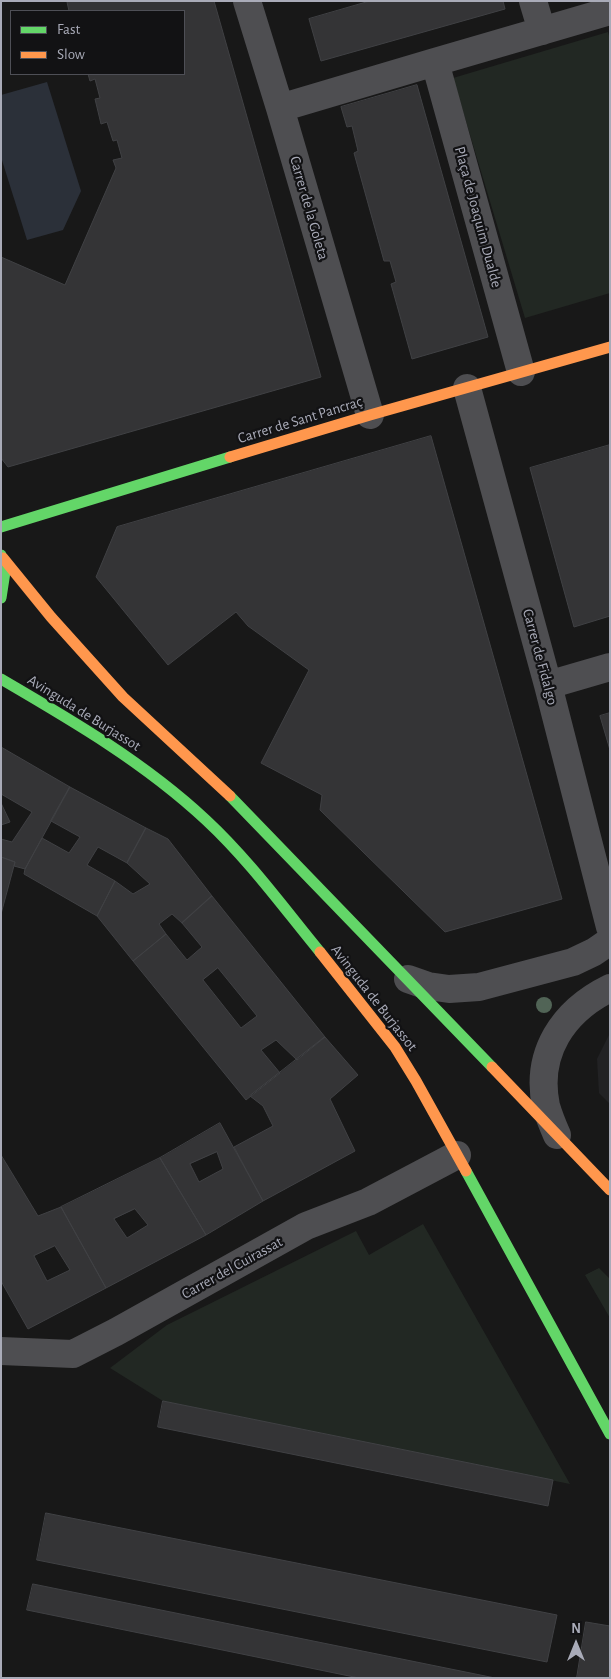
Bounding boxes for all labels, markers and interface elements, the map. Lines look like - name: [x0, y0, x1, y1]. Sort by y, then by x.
- legend: [10, 10, 185, 75]
- text: Fast: [57, 22, 80, 37]
- text: Slow: [57, 47, 85, 62]
- street label: Plaça de Joaquim Dualde: [451, 144, 505, 290]
- street label: Carrer de la Goleta: [286, 154, 332, 262]
- street label: Carrer de Sant Pancraç: [236, 393, 364, 447]
- street label: Carrer de Fidalgo: [519, 607, 561, 707]
- street label: Avinguda de Burjassot: [24, 671, 144, 755]
- street label: Avinguda de Burjassot: [327, 941, 421, 1055]
- street label: Carrer del Cuirassat: [178, 1233, 286, 1303]
- north arrow: [551, 1619, 601, 1669]
- text: N: [571, 1622, 581, 1636]

